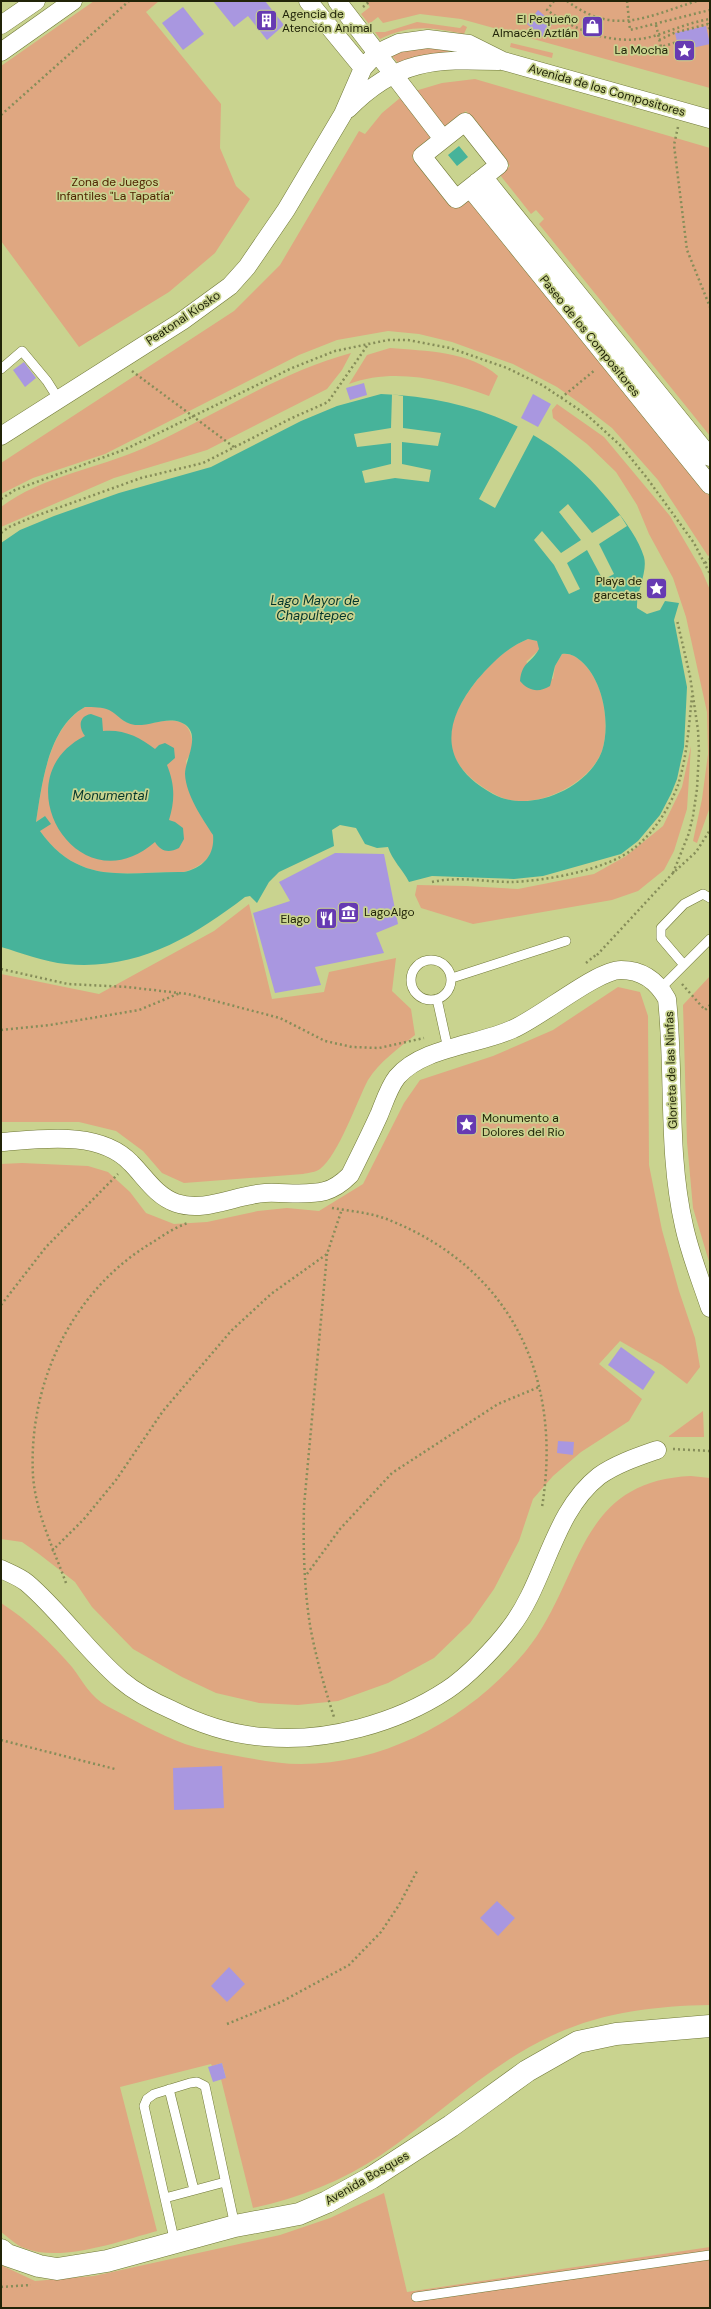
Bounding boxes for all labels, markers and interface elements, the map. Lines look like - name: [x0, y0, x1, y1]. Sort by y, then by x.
- place label: Agencia de Atención Animal: [282, 6, 372, 36]
- building icon: Agencia de Atención Animal: [253, 8, 279, 34]
- place label: El Pequeño Almacén Aztlán: [492, 11, 578, 41]
- shop icon: El Pequeño Almacén Aztlán: [580, 13, 606, 39]
- place icon: La Mocha: [671, 37, 697, 63]
- place label: La Mocha: [614, 42, 668, 58]
- street label: Avenida de los Compositores: [527, 60, 687, 120]
- park label: Zona de Juegos Infantiles "La Tapatía": [57, 174, 174, 204]
- street label: Paseo de los Compositores: [536, 272, 644, 400]
- street label: Peatonal Kiosko: [143, 287, 223, 349]
- place label: Playa de garcetas: [594, 573, 642, 603]
- place icon: Playa de garcetas: [644, 575, 670, 601]
- water label: Lago Mayor de Chapultepec: [270, 592, 360, 624]
- water label: Monumental: [72, 787, 149, 804]
- museum icon: LagoAlgo: [336, 899, 362, 925]
- place label: LagoAlgo: [364, 904, 415, 920]
- restaurant icon: Elago: [313, 906, 339, 932]
- place label: Elago: [280, 911, 310, 927]
- street label: Glorieta de las Ninfas: [661, 1011, 681, 1129]
- place label: Monumento a Dolores del Rio: [482, 1110, 565, 1140]
- place icon: Monumento a Dolores del Rio: [454, 1112, 480, 1138]
- street label: Avenida Bosques: [322, 2147, 412, 2209]

